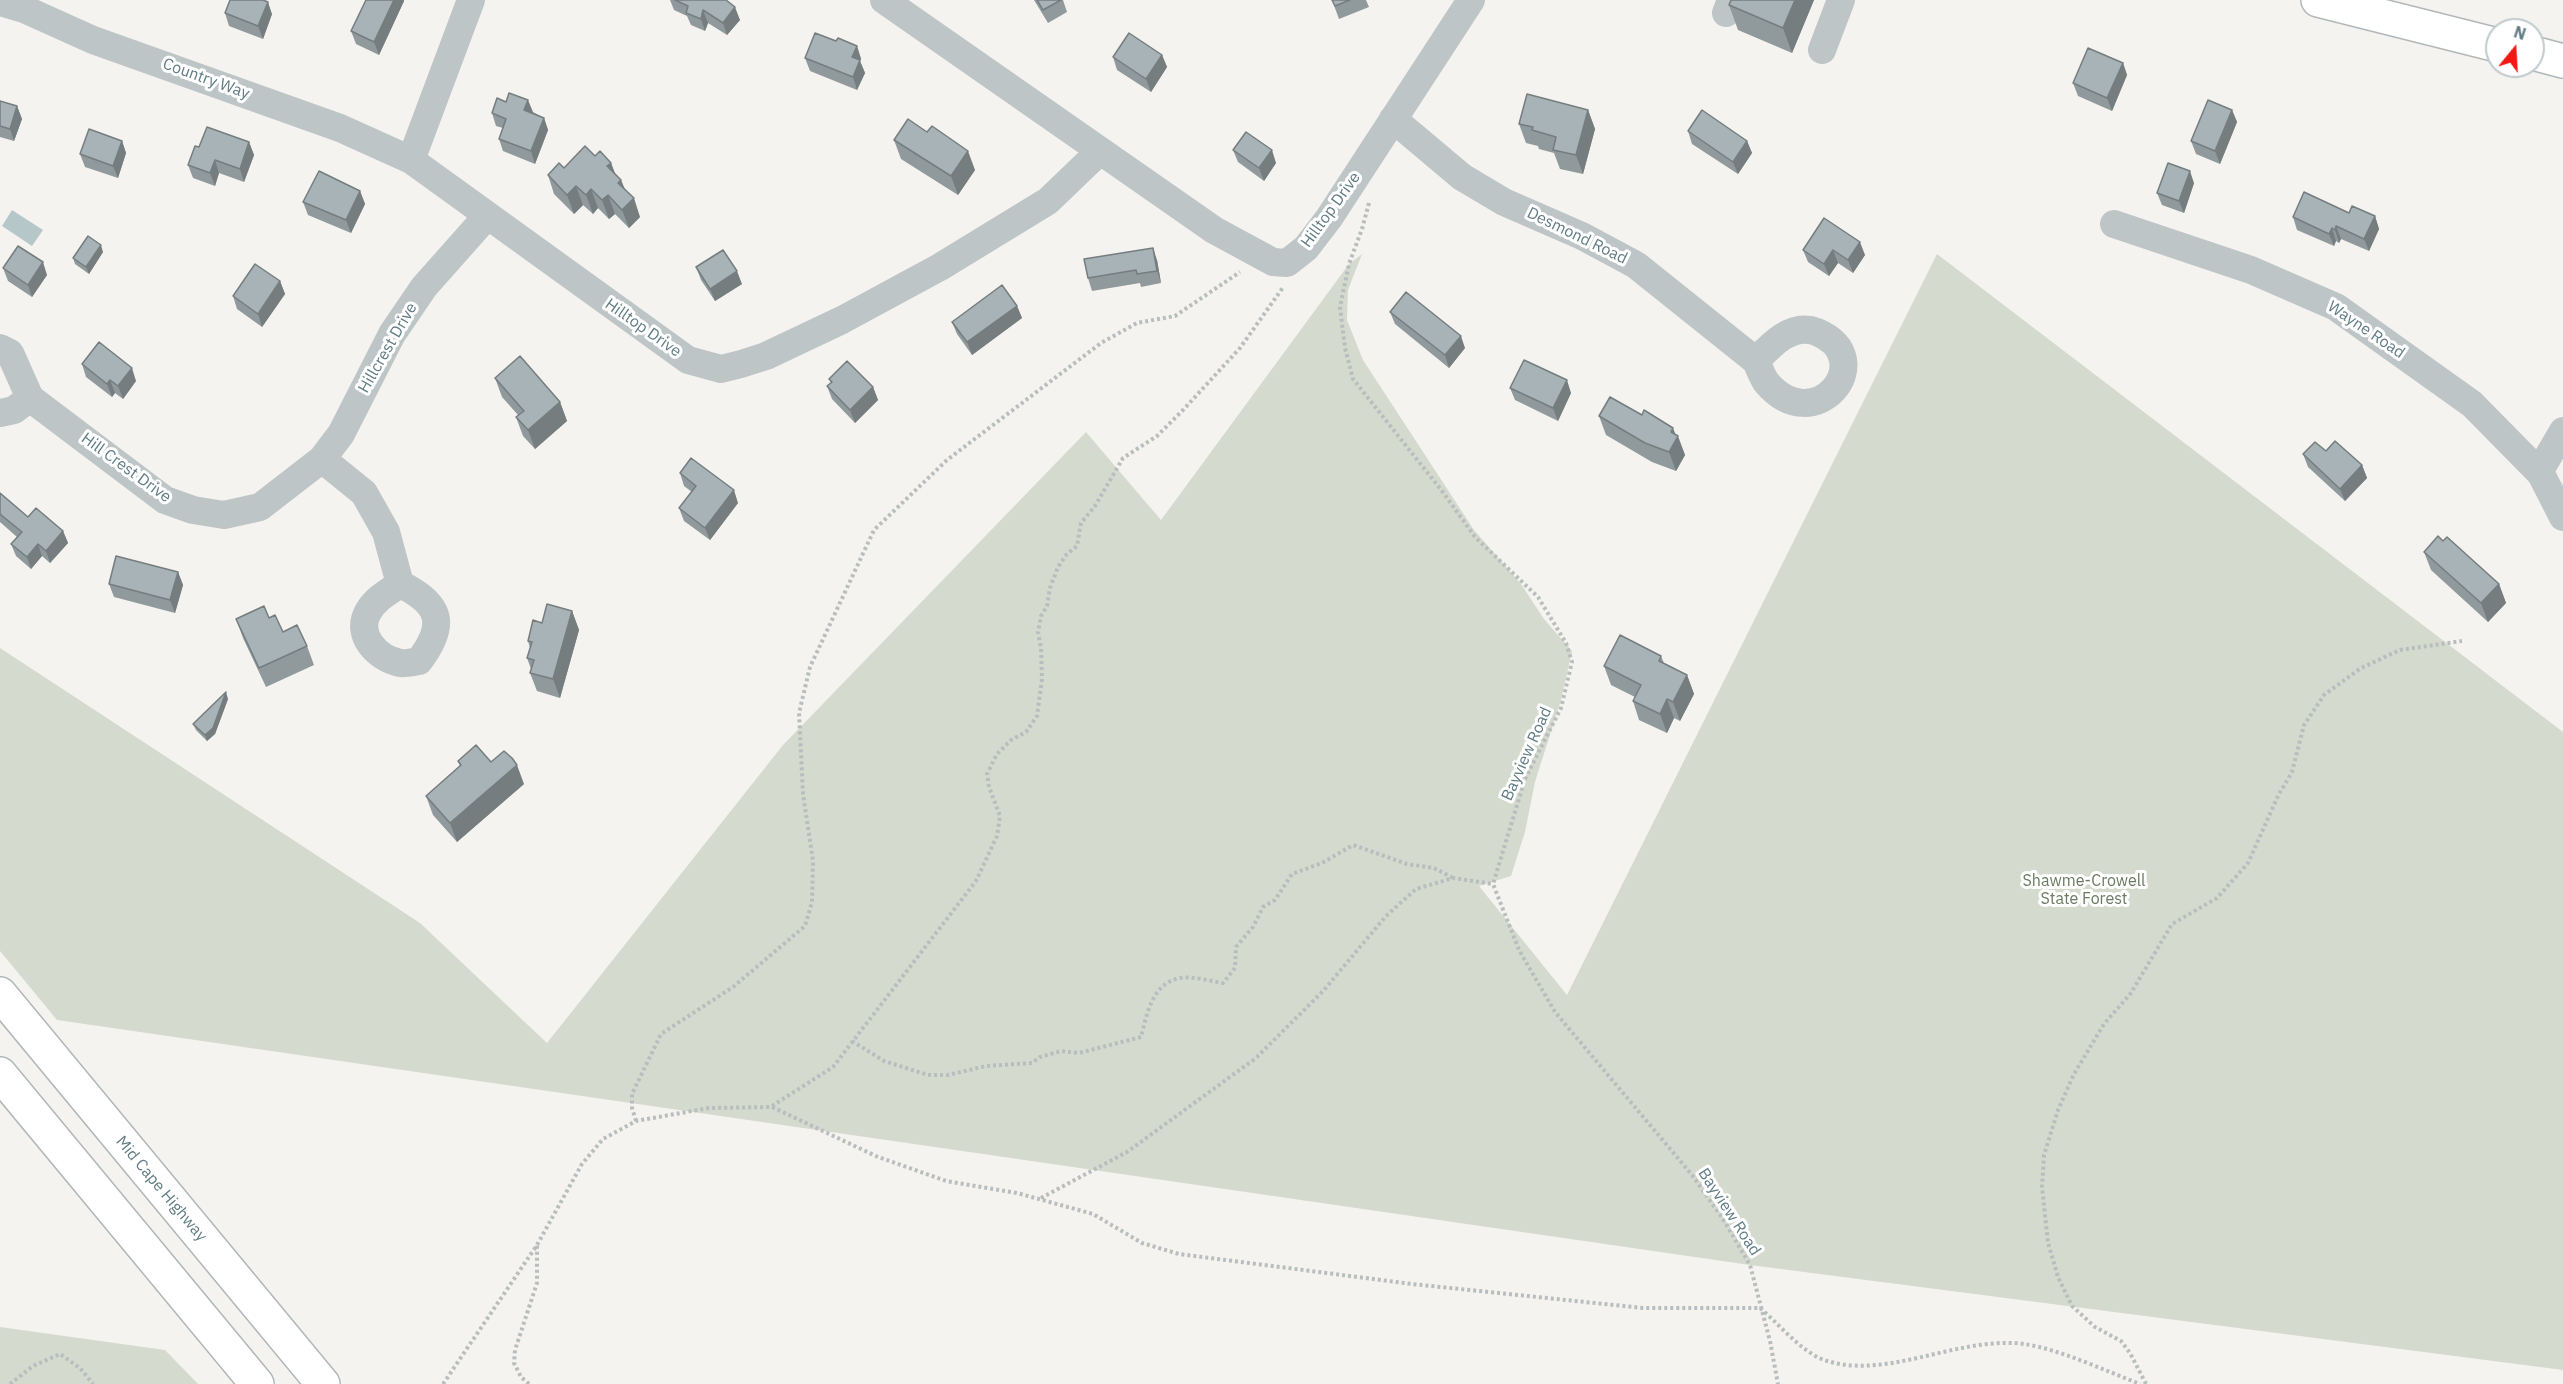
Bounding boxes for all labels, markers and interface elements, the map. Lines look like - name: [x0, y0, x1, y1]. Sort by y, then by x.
- north arrow: [2485, 18, 2545, 78]
- text: N: [2511, 21, 2529, 44]
- street label: Country Way: [160, 54, 252, 104]
- street label: Hilltop Drive: [1297, 169, 1365, 251]
- street label: Desmond Road: [1524, 203, 1630, 269]
- street label: Hilltop Drive: [601, 295, 685, 361]
- street label: Wayne Road: [2324, 297, 2408, 363]
- street label: Hillcrest Drive: [354, 300, 422, 396]
- street label: Hill Crest Drive: [77, 429, 175, 507]
- street label: Bayview Road: [1498, 704, 1556, 804]
- park label: Shawme-Crowell State Forest: [2023, 871, 2145, 909]
- street label: Mid Cape Highway: [111, 1132, 211, 1246]
- street label: Bayview Road: [1694, 1165, 1764, 1259]

